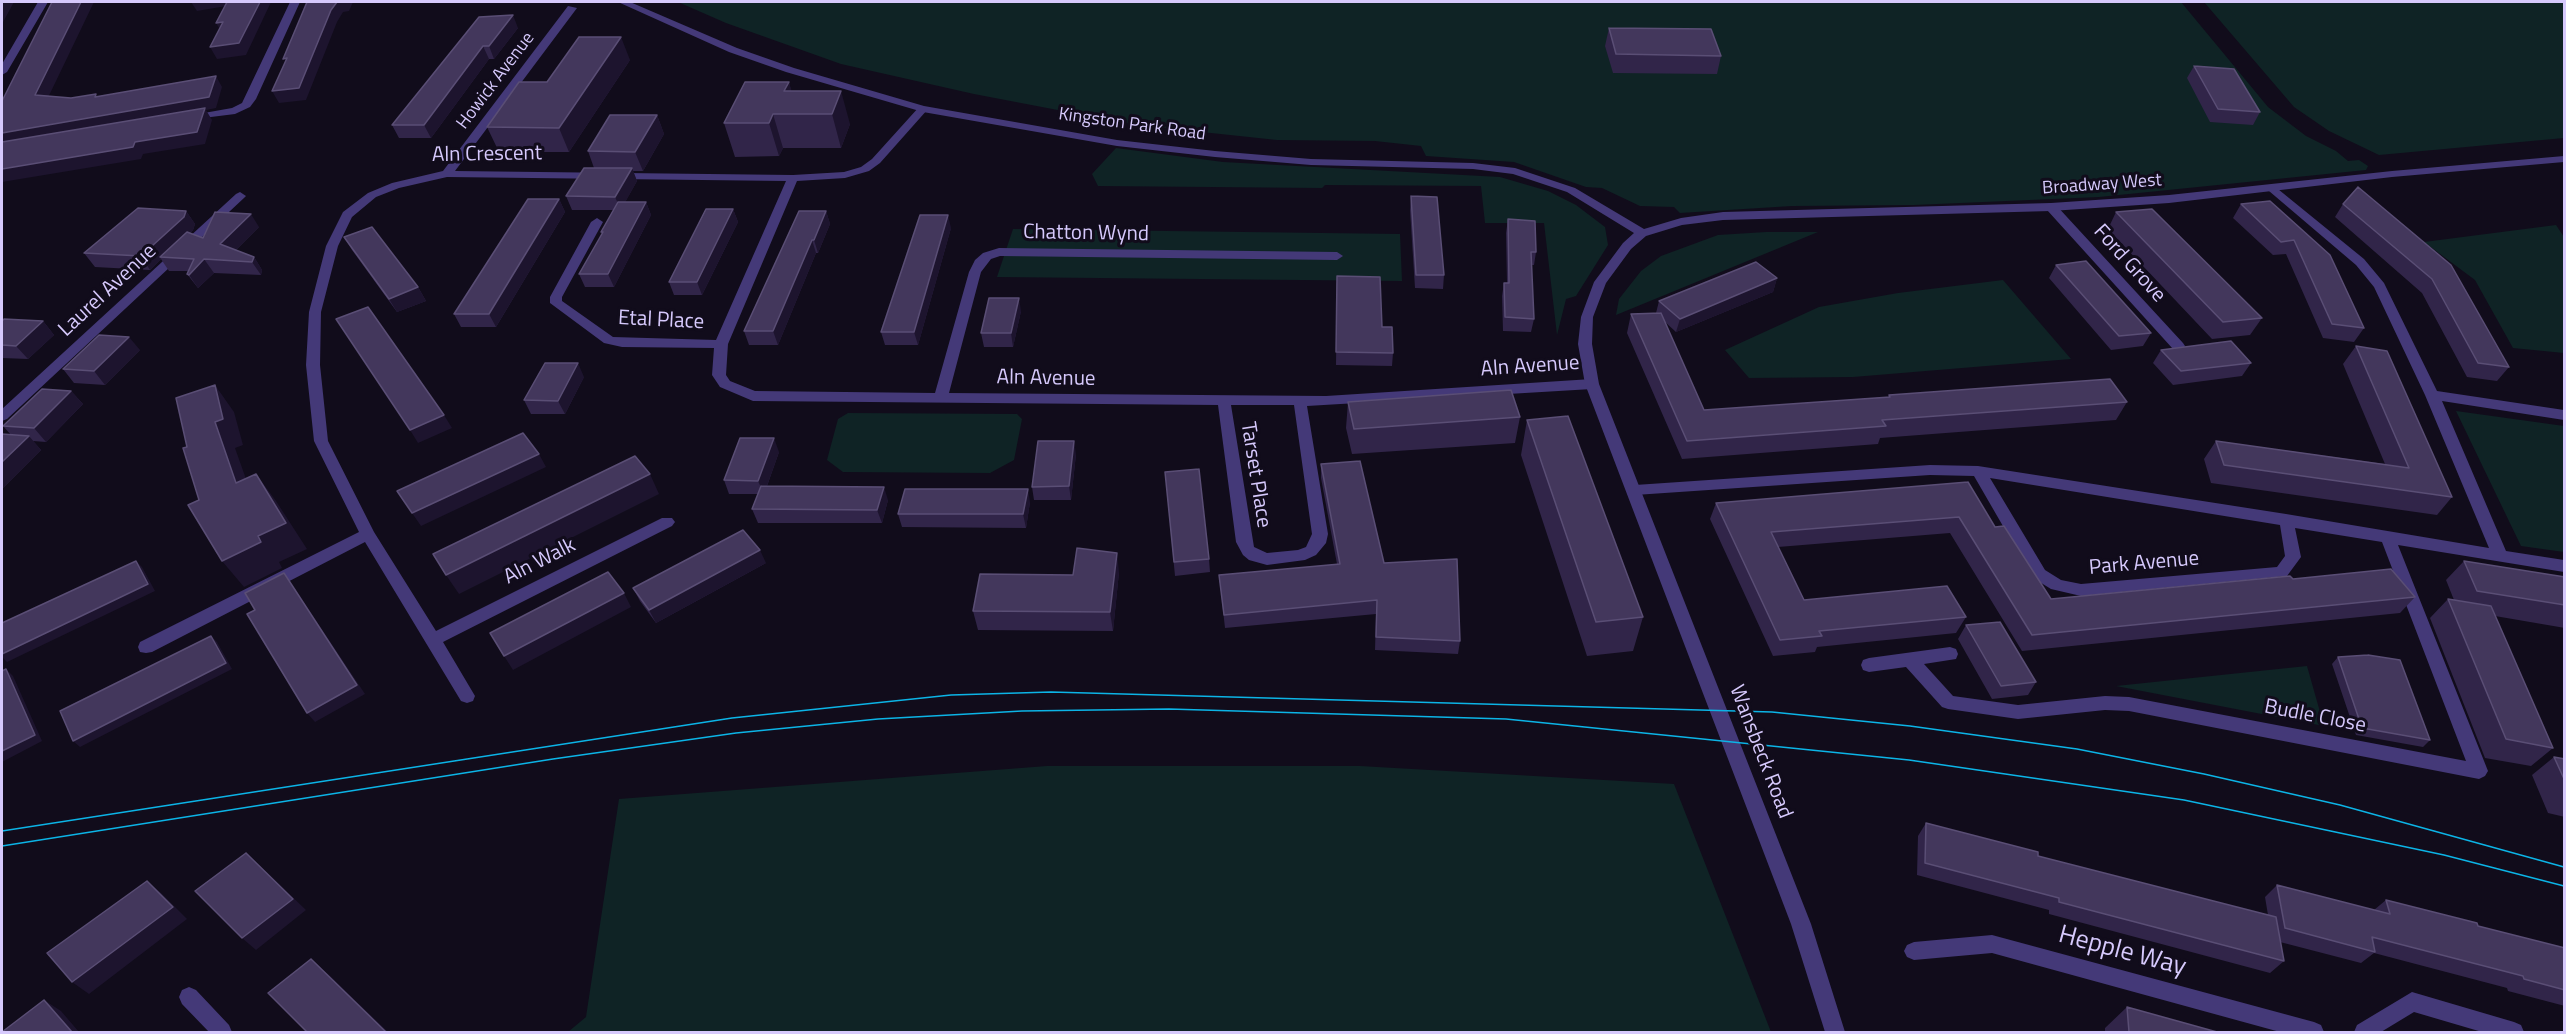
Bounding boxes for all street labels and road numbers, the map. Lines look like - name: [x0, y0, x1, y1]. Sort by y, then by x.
- street label: Howick Avenue: [453, 28, 539, 134]
- street label: Kingston Park Road: [1057, 104, 1207, 146]
- street label: Aln Crescent: [432, 141, 542, 169]
- street label: Broadway West: [2042, 170, 2162, 200]
- street label: Chatton Wynd: [1023, 220, 1149, 248]
- street label: Ford Grove: [2088, 220, 2170, 308]
- street label: Laurel Avenue: [54, 239, 162, 343]
- street label: Etal Place: [617, 306, 705, 336]
- street label: Aln Avenue: [1480, 351, 1580, 383]
- street label: Aln Avenue: [996, 366, 1096, 392]
- street label: Tarset Place: [1234, 420, 1276, 530]
- street label: Aln Walk: [500, 533, 580, 591]
- street label: Park Avenue: [2088, 547, 2200, 581]
- street label: Wansbeck Road: [1723, 682, 1797, 822]
- street label: Budle Close: [2262, 695, 2368, 739]
- street label: Hepple Way: [2055, 920, 2189, 984]

